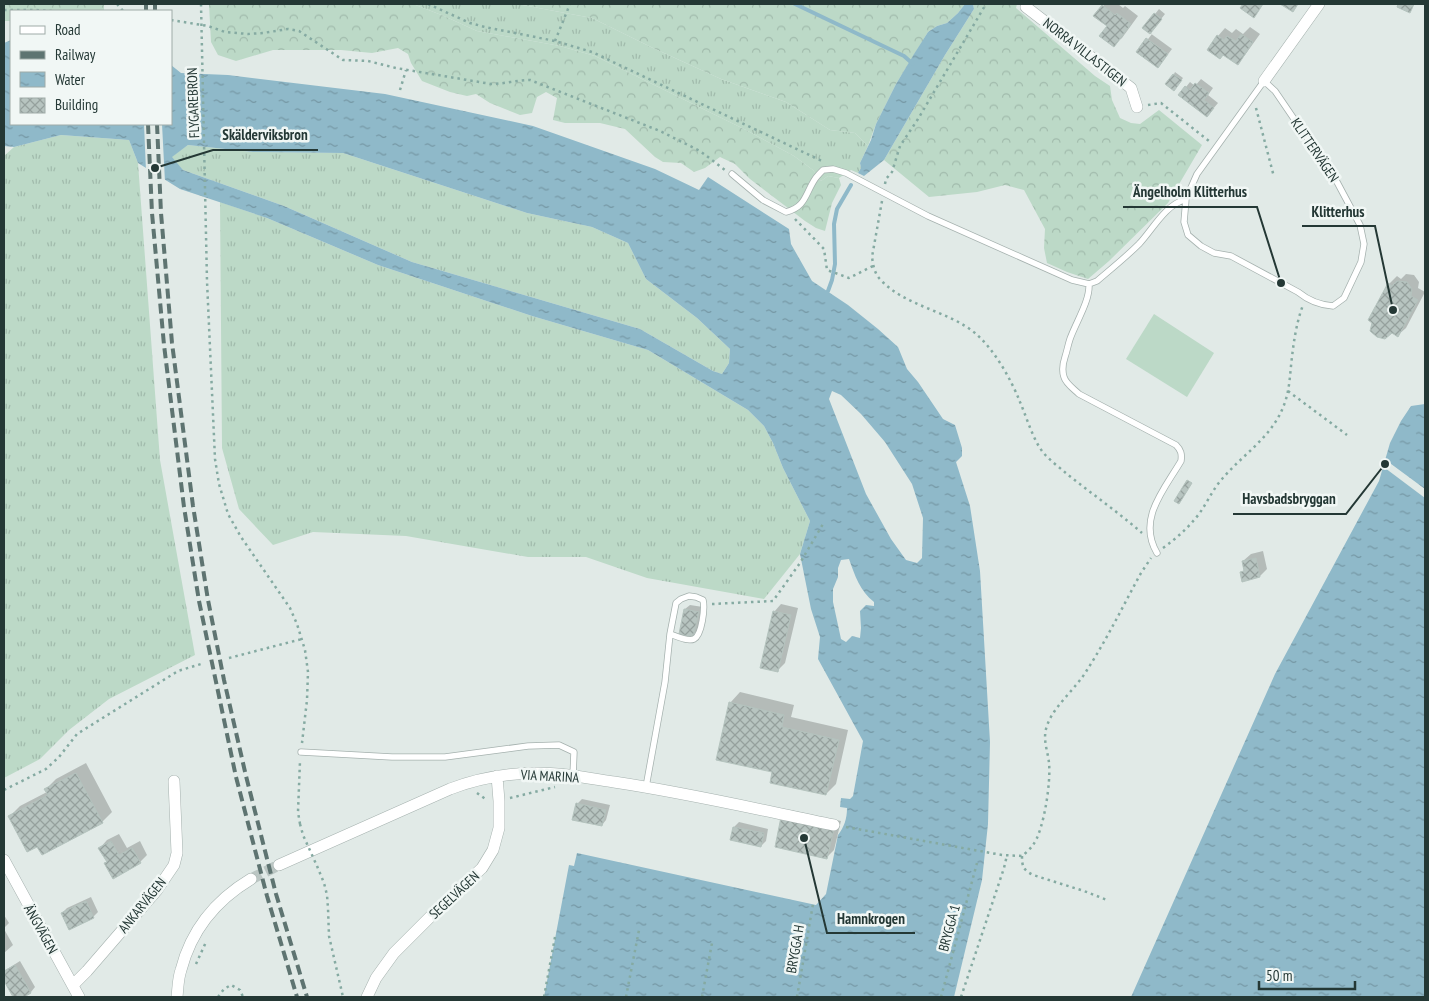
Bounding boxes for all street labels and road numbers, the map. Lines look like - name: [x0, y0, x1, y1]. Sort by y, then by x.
- street label: NORRA VILLASTIGEN: [1040, 14, 1130, 90]
- street label: FLYGAREBRON: [183, 67, 203, 139]
- street label: KLITTERVÄGEN: [1287, 114, 1343, 186]
- street label: VIA MARINA: [519, 765, 580, 787]
- street label: SEGELVÄGEN: [425, 867, 483, 923]
- street label: ANKARVÄGEN: [114, 874, 170, 936]
- street label: ÄNGVÄGEN: [20, 901, 62, 957]
- street label: BRYGGA 1: [934, 903, 964, 953]
- street label: BRYGGA H: [782, 923, 808, 975]

